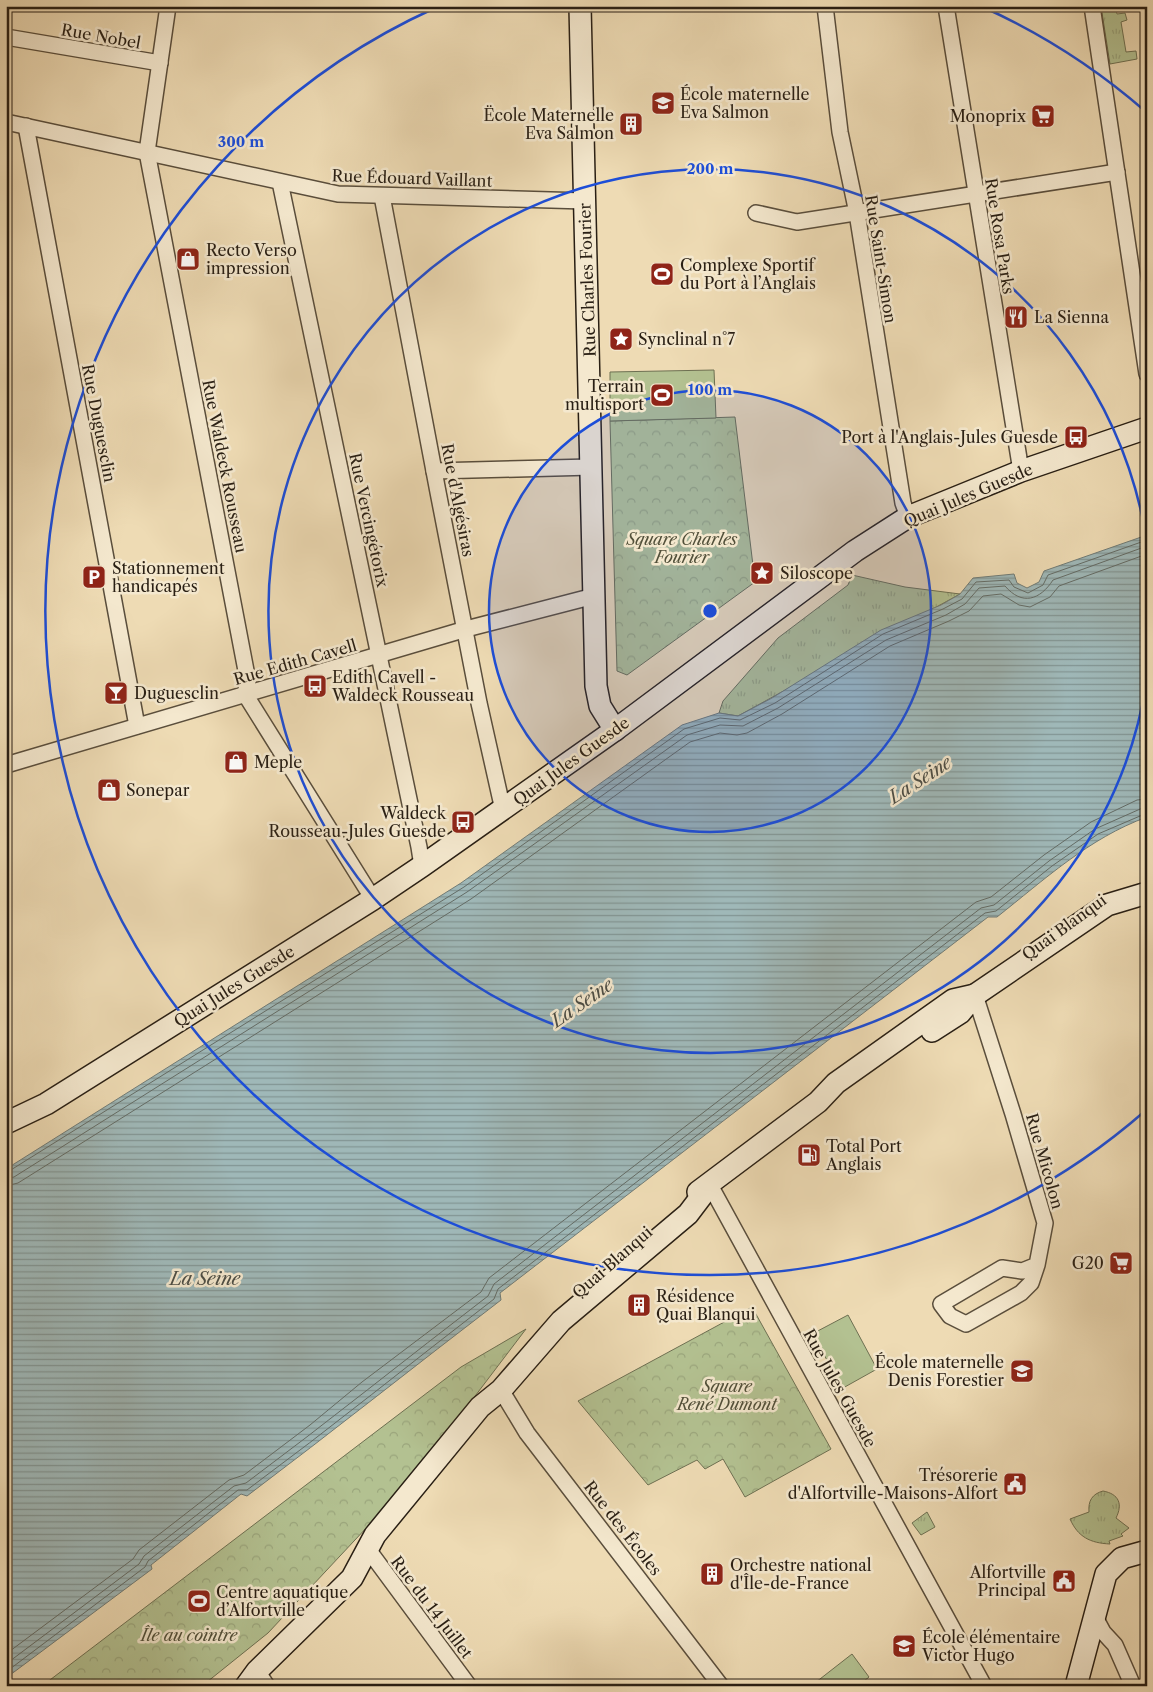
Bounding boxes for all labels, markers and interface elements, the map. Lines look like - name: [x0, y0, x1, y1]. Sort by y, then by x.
- street label: Rue Nobel: [59, 19, 143, 53]
- place label: École maternelle Eva Salmon: [680, 84, 809, 122]
- school or university icon: École maternelle Eva Salmon: [650, 90, 676, 116]
- supermarket icon: Monoprix: [1030, 103, 1056, 129]
- place label: Ëcole Maternelle Eva Salmon: [484, 105, 614, 143]
- place label: Monoprix: [950, 106, 1027, 126]
- building icon: Ëcole Maternelle Eva Salmon: [618, 111, 644, 137]
- text: 300 m: [218, 132, 264, 151]
- text: 200 m: [687, 159, 733, 178]
- street label: Rue Édouard Vaillant: [331, 165, 493, 191]
- street label: Rue Rosa Parks: [981, 176, 1019, 296]
- street label: Rue Saint-Simon: [861, 193, 901, 325]
- street label: Rue Charles Fourier: [574, 202, 600, 357]
- place label: Recto Verso impression: [206, 240, 297, 278]
- shop icon: Recto Verso impression: [175, 246, 201, 272]
- place label: Complexe Sportif du Port à l’Anglais: [680, 255, 817, 293]
- sports icon: Complexe Sportif du Port à l’Anglais: [649, 261, 675, 287]
- restaurant icon: La Sienna: [1003, 304, 1029, 330]
- place label: La Sienna: [1034, 307, 1109, 327]
- place icon: Synclinal n°7: [608, 326, 634, 352]
- place label: Synclinal n°7: [638, 329, 735, 349]
- street label: Rue Duguesclin: [78, 362, 120, 484]
- place label: Terrain multisport: [565, 376, 644, 414]
- street label: Rue Waldeck Rousseau: [198, 378, 252, 555]
- text: 100 m: [688, 380, 732, 399]
- sports icon: Terrain multisport: [649, 382, 675, 408]
- bus stop icon: Port à l'Anglais-Jules Guesde: [1063, 424, 1089, 450]
- place label: Port à l'Anglais-Jules Guesde: [841, 427, 1058, 447]
- street label: Rue d'Algésiras: [437, 442, 479, 558]
- street label: Rue Vercingétorix: [345, 451, 393, 590]
- street label: Quai Jules Guesde: [900, 459, 1036, 531]
- park label: Square Charles Fourier: [626, 529, 737, 567]
- place label: Stationnement handicapés: [112, 558, 225, 596]
- place icon: Siloscope: [749, 560, 775, 586]
- place label: Siloscope: [780, 563, 853, 583]
- parking icon: Stationnement handicapés: [81, 564, 107, 590]
- centre of rings: [701, 602, 719, 620]
- street label: Rue Edith Cavell: [231, 635, 359, 689]
- place label: Edith Cavell - Waldeck Rousseau: [331, 667, 474, 705]
- bus stop icon: Edith Cavell - Waldeck Rousseau: [302, 673, 328, 699]
- bar icon: Duguesclin: [103, 680, 129, 706]
- place label: Duguesclin: [134, 683, 219, 703]
- street label: Quai Jules Guesde: [509, 712, 633, 810]
- shop icon: Meple: [223, 749, 249, 775]
- water label: La Seine: [883, 751, 957, 810]
- place label: Meple: [254, 752, 302, 772]
- shop icon: Sonepar: [96, 777, 122, 803]
- place label: Sonepar: [126, 780, 190, 800]
- place label: Waldeck Rousseau-Jules Guesde: [269, 803, 447, 841]
- bus stop icon: Waldeck Rousseau-Jules Guesde: [450, 809, 476, 835]
- street label: Quai Blanqui: [1018, 890, 1110, 964]
- street label: Quai Jules Guesde: [170, 941, 298, 1031]
- water label: La Seine: [545, 973, 618, 1033]
- street label: Rue Micolon: [1022, 1111, 1068, 1211]
- place label: Total Port Anglais: [825, 1136, 902, 1174]
- fuel station icon: Total Port Anglais: [796, 1142, 822, 1168]
- street label: Quai Blanqui: [568, 1222, 656, 1302]
- supermarket icon: G20: [1108, 1250, 1134, 1276]
- place label: G20: [1072, 1253, 1104, 1273]
- water label: La Seine: [168, 1268, 242, 1290]
- place label: Résidence Quai Blanqui: [656, 1286, 756, 1324]
- building icon: Résidence Quai Blanqui: [626, 1292, 652, 1318]
- street label: Rue Jules Guesde: [799, 1325, 881, 1451]
- place label: École maternelle Denis Forestier: [875, 1352, 1004, 1390]
- school or university icon: École maternelle Denis Forestier: [1009, 1358, 1035, 1384]
- park label: Square René Dumont: [675, 1376, 778, 1414]
- place label: Trésorerie d'Alfortville-Maisons-Alfort: [788, 1465, 998, 1503]
- public building icon: Trésorerie d'Alfortville-Maisons-Alfort: [1002, 1471, 1028, 1497]
- street label: Rue des Écoles: [580, 1477, 666, 1579]
- street label: Rue du 14 Juillet: [387, 1552, 477, 1662]
- place label: Orchestre national d'Île-de-France: [730, 1555, 872, 1593]
- building icon: Orchestre national d'Île-de-France: [699, 1561, 725, 1587]
- place label: Alfortville Principal: [969, 1562, 1046, 1600]
- public building icon: Alfortville Principal: [1051, 1568, 1077, 1594]
- place label: Centre aquatique d’Alfortville: [216, 1582, 348, 1620]
- sports icon: Centre aquatique d’Alfortville: [186, 1588, 212, 1614]
- park label: Île au cointre: [139, 1625, 238, 1645]
- place label: École élémentaire Victor Hugo: [921, 1627, 1060, 1665]
- school or university icon: École élémentaire Victor Hugo: [891, 1633, 917, 1659]

